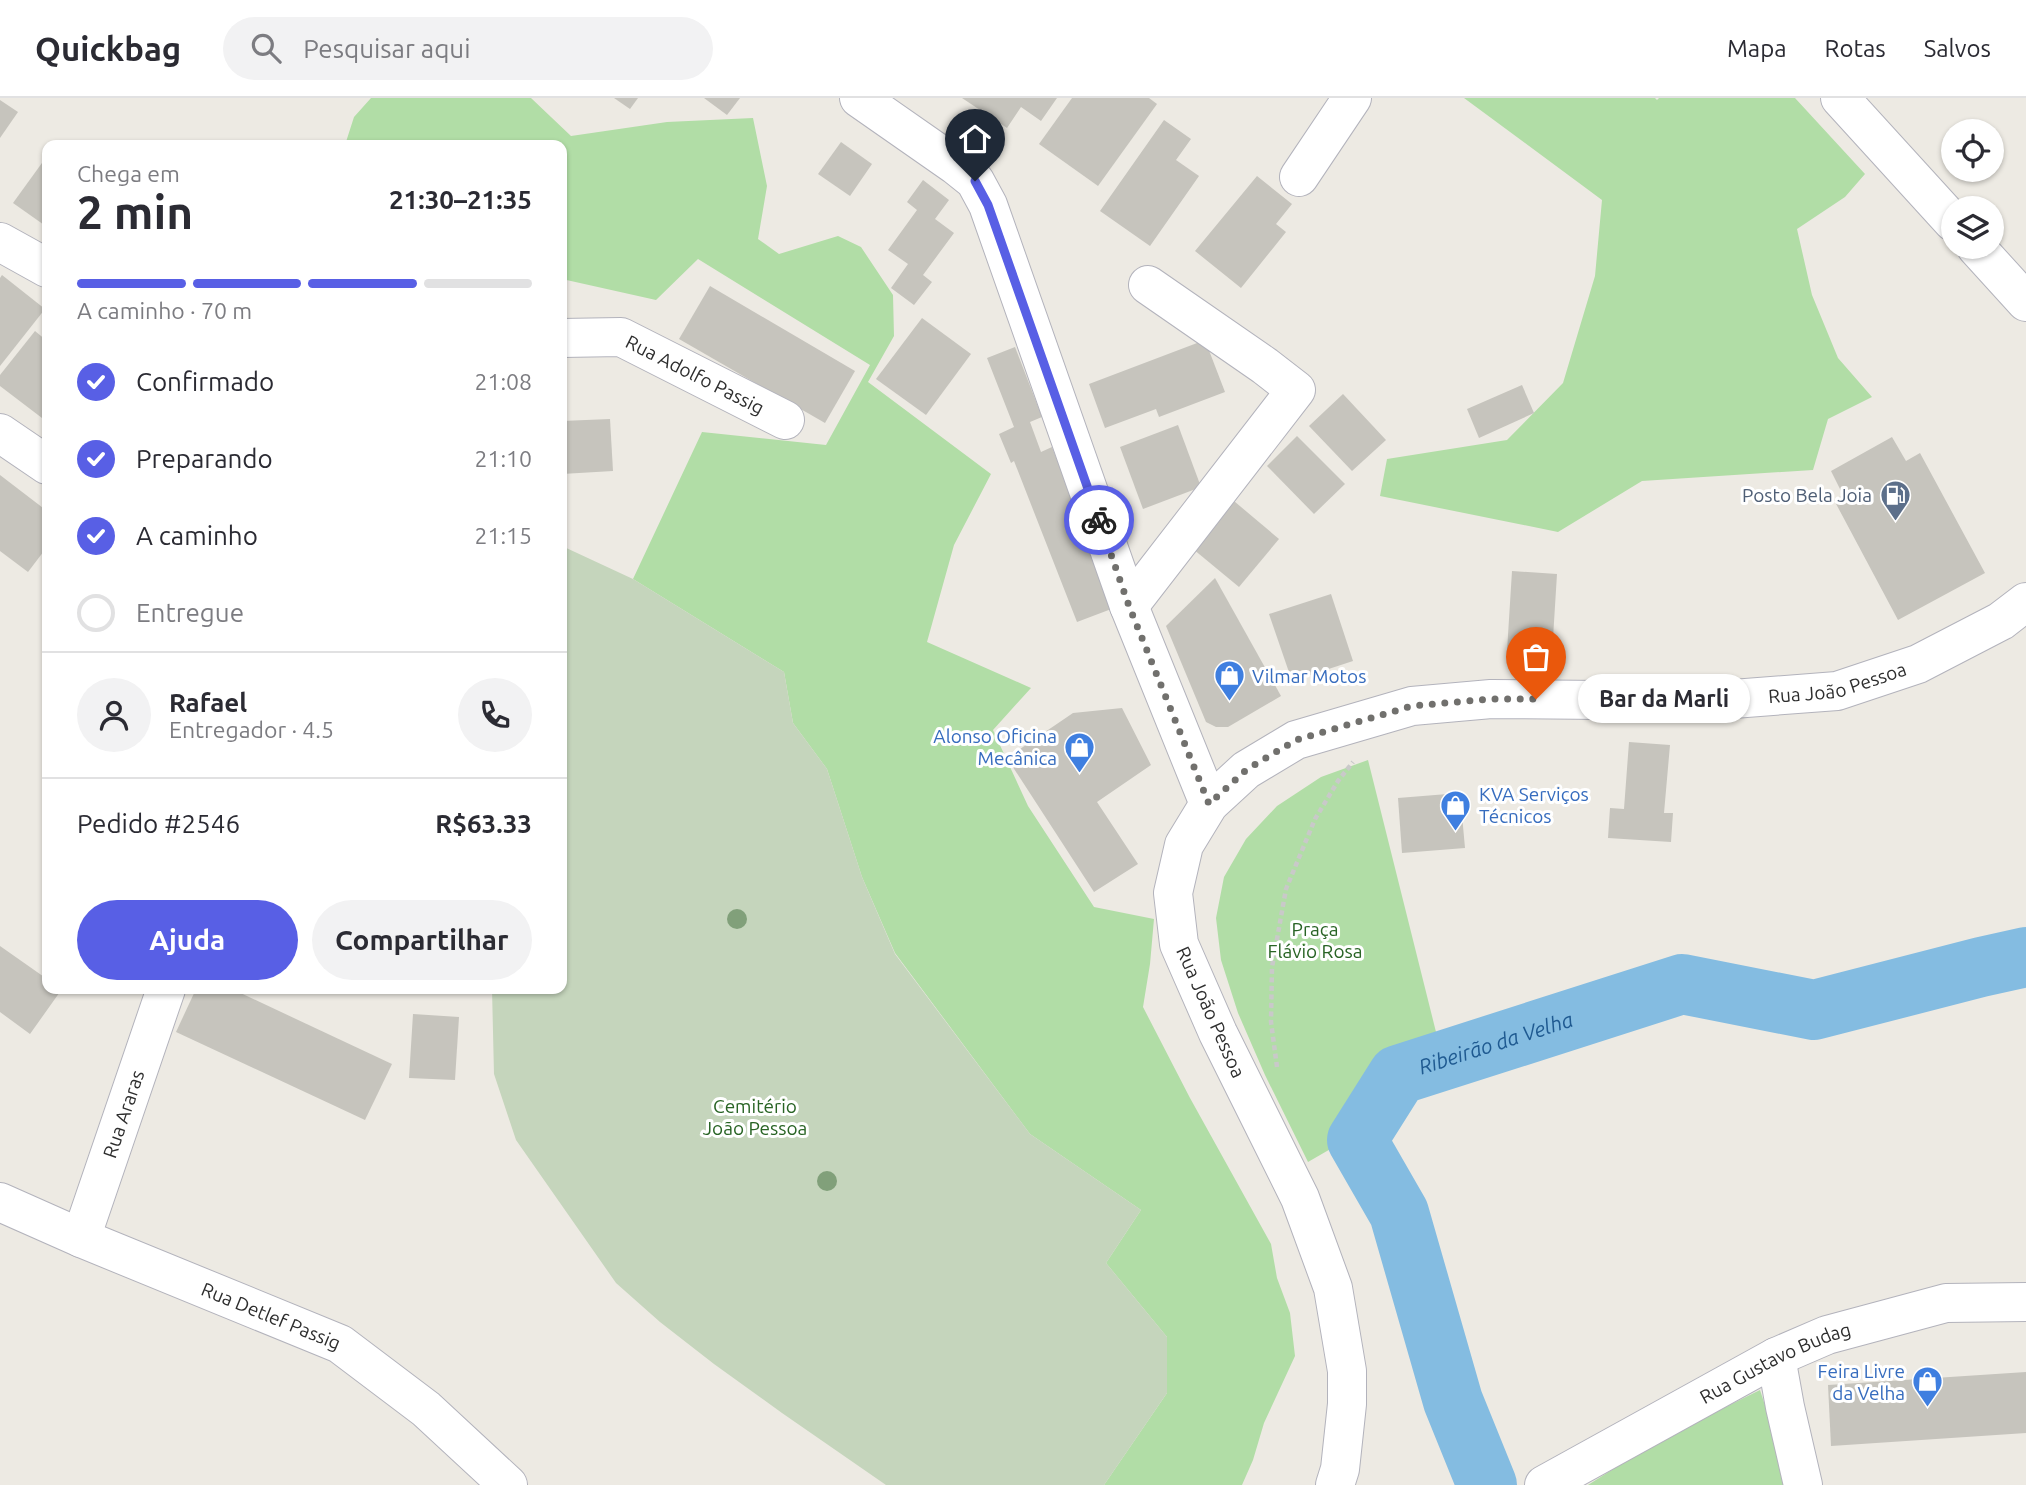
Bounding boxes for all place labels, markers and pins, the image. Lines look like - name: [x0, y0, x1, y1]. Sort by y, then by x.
- pin: [945, 109, 1005, 181]
- fuel station icon: Posto Bela Joia: [1878, 478, 1912, 522]
- place label: Posto Bela Joia: [1742, 484, 1872, 506]
- pin: [1506, 627, 1566, 699]
- shop icon: Vilmar Motos: [1212, 659, 1246, 703]
- place label: Vilmar Motos: [1252, 665, 1366, 687]
- callout: Bar da Marli: [1578, 674, 1750, 724]
- place label: Alonso Oficina Mecânica: [933, 725, 1057, 769]
- shop icon: Alonso Oficina Mecânica: [1063, 730, 1097, 774]
- place label: KVA Serviços Técnicos: [1479, 783, 1589, 827]
- shop icon: KVA Serviços Técnicos: [1439, 788, 1473, 832]
- place label: Feira Livre da Velha: [1817, 1360, 1905, 1404]
- shop icon: Feira Livre da Velha: [1911, 1365, 1945, 1409]

